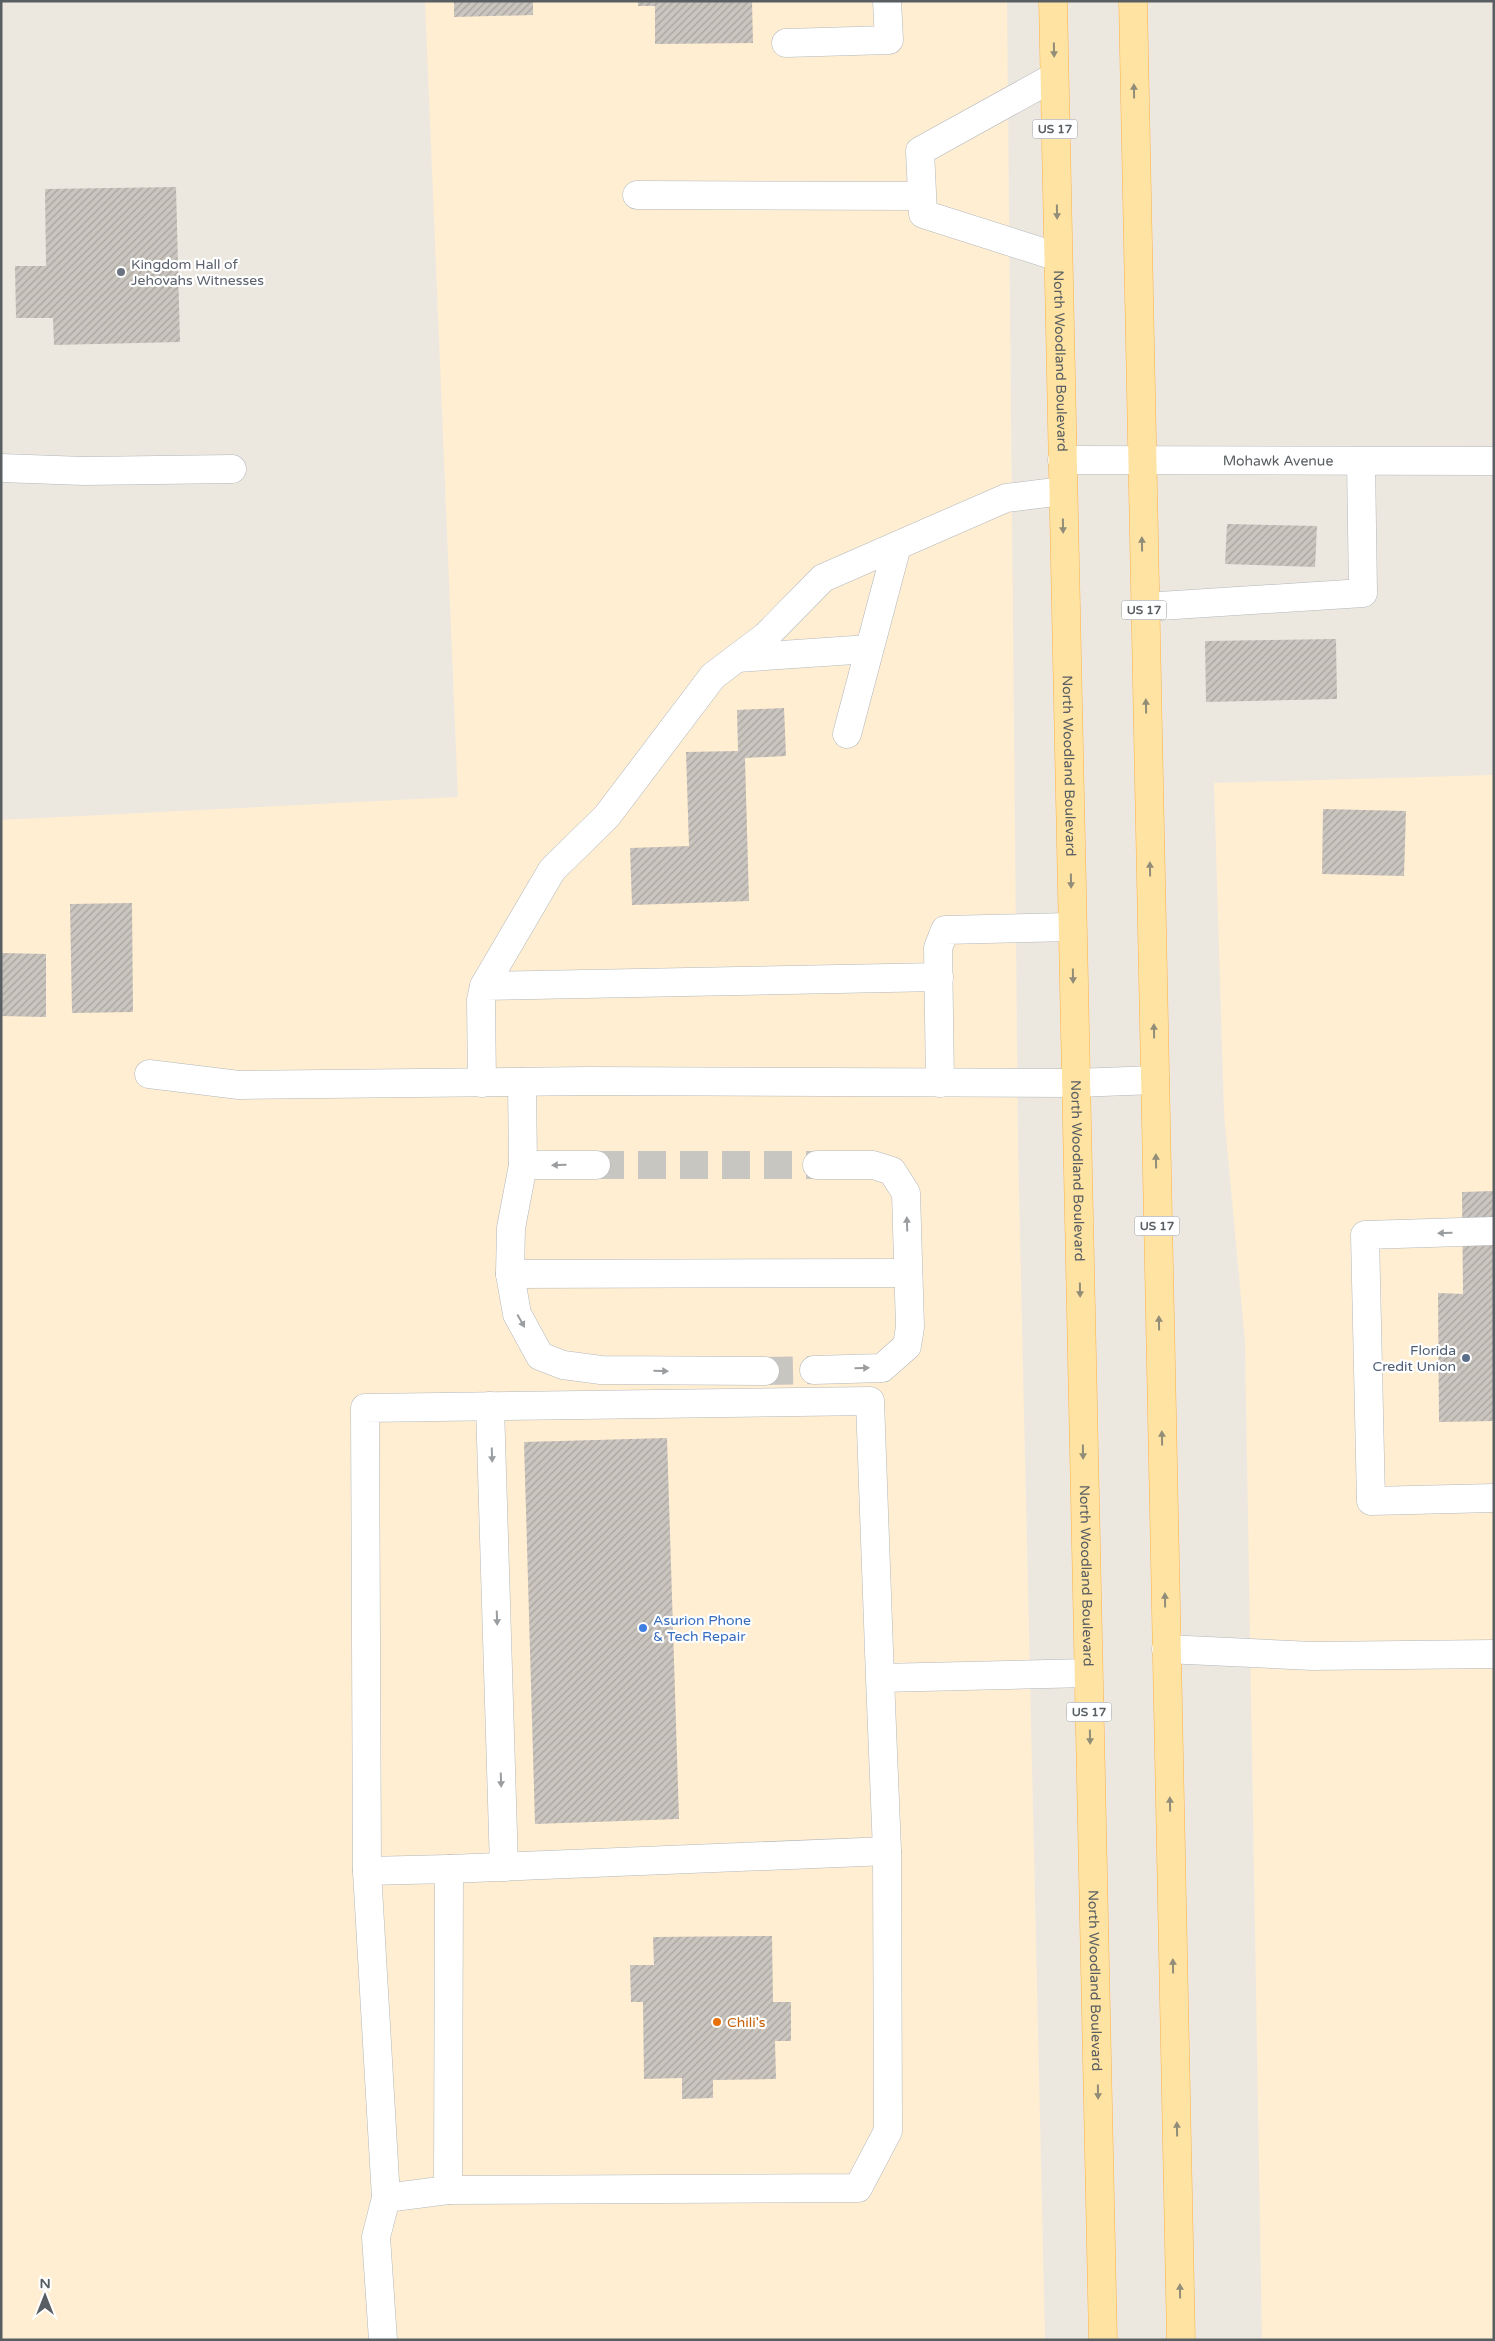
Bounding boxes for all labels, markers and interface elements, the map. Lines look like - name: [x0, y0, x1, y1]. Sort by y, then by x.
- one-way arrow: [1050, 42, 1058, 58]
- one-way arrow: [1130, 82, 1138, 98]
- road number: US 17: [1032, 120, 1078, 138]
- one-way arrow: [1053, 205, 1061, 221]
- place label: Kingdom Hall of Jehovahs Witnesses: [131, 256, 264, 289]
- marker: Kingdom Hall of Jehovahs Witnesses: [115, 266, 127, 278]
- street label: North Woodland Boulevard: [1050, 270, 1071, 452]
- street label: Mohawk Avenue: [1223, 452, 1333, 470]
- one-way arrow: [1060, 518, 1068, 534]
- one-way arrow: [1138, 536, 1146, 552]
- road number: US 17: [1122, 600, 1166, 620]
- street label: North Woodland Boulevard: [1058, 675, 1079, 857]
- one-way arrow: [1142, 698, 1150, 714]
- one-way arrow: [1146, 861, 1154, 877]
- one-way arrow: [1067, 873, 1075, 889]
- one-way arrow: [1069, 968, 1077, 984]
- one-way arrow: [1149, 1023, 1157, 1039]
- street label: North Woodland Boulevard: [1067, 1080, 1088, 1262]
- one-way arrow: [1152, 1152, 1160, 1168]
- one-way arrow: [551, 1161, 567, 1169]
- one-way arrow: [902, 1216, 910, 1232]
- road number: US 17: [1134, 1216, 1180, 1236]
- one-way arrow: [1437, 1229, 1453, 1237]
- one-way arrow: [1076, 1282, 1084, 1298]
- one-way arrow: [516, 1314, 525, 1328]
- one-way arrow: [1155, 1315, 1163, 1331]
- place label: Florida Credit Union: [1373, 1342, 1456, 1375]
- marker: Florida Credit Union: [1460, 1352, 1472, 1364]
- one-way arrow: [855, 1364, 871, 1372]
- one-way arrow: [653, 1367, 669, 1375]
- one-way arrow: [1157, 1430, 1165, 1446]
- one-way arrow: [1080, 1444, 1088, 1460]
- one-way arrow: [488, 1447, 496, 1463]
- street label: North Woodland Boulevard: [1076, 1485, 1097, 1667]
- one-way arrow: [1161, 1592, 1169, 1608]
- one-way arrow: [493, 1610, 501, 1626]
- place label: Asurion Phone & Tech Repair: [653, 1612, 751, 1645]
- marker: Asurion Phone & Tech Repair: [637, 1622, 649, 1634]
- road number: US 17: [1066, 1702, 1112, 1721]
- one-way arrow: [1086, 1729, 1094, 1745]
- one-way arrow: [497, 1772, 505, 1788]
- one-way arrow: [1165, 1795, 1173, 1811]
- street label: North Woodland Boulevard: [1084, 1890, 1105, 2071]
- one-way arrow: [1169, 1958, 1177, 1974]
- place label: Chili's: [727, 2014, 766, 2031]
- marker: Chili's: [711, 2016, 723, 2028]
- one-way arrow: [1094, 2084, 1102, 2100]
- one-way arrow: [1172, 2120, 1180, 2136]
- north arrow: [20, 2271, 70, 2321]
- text: N: [39, 2275, 51, 2292]
- one-way arrow: [1176, 2283, 1184, 2299]

